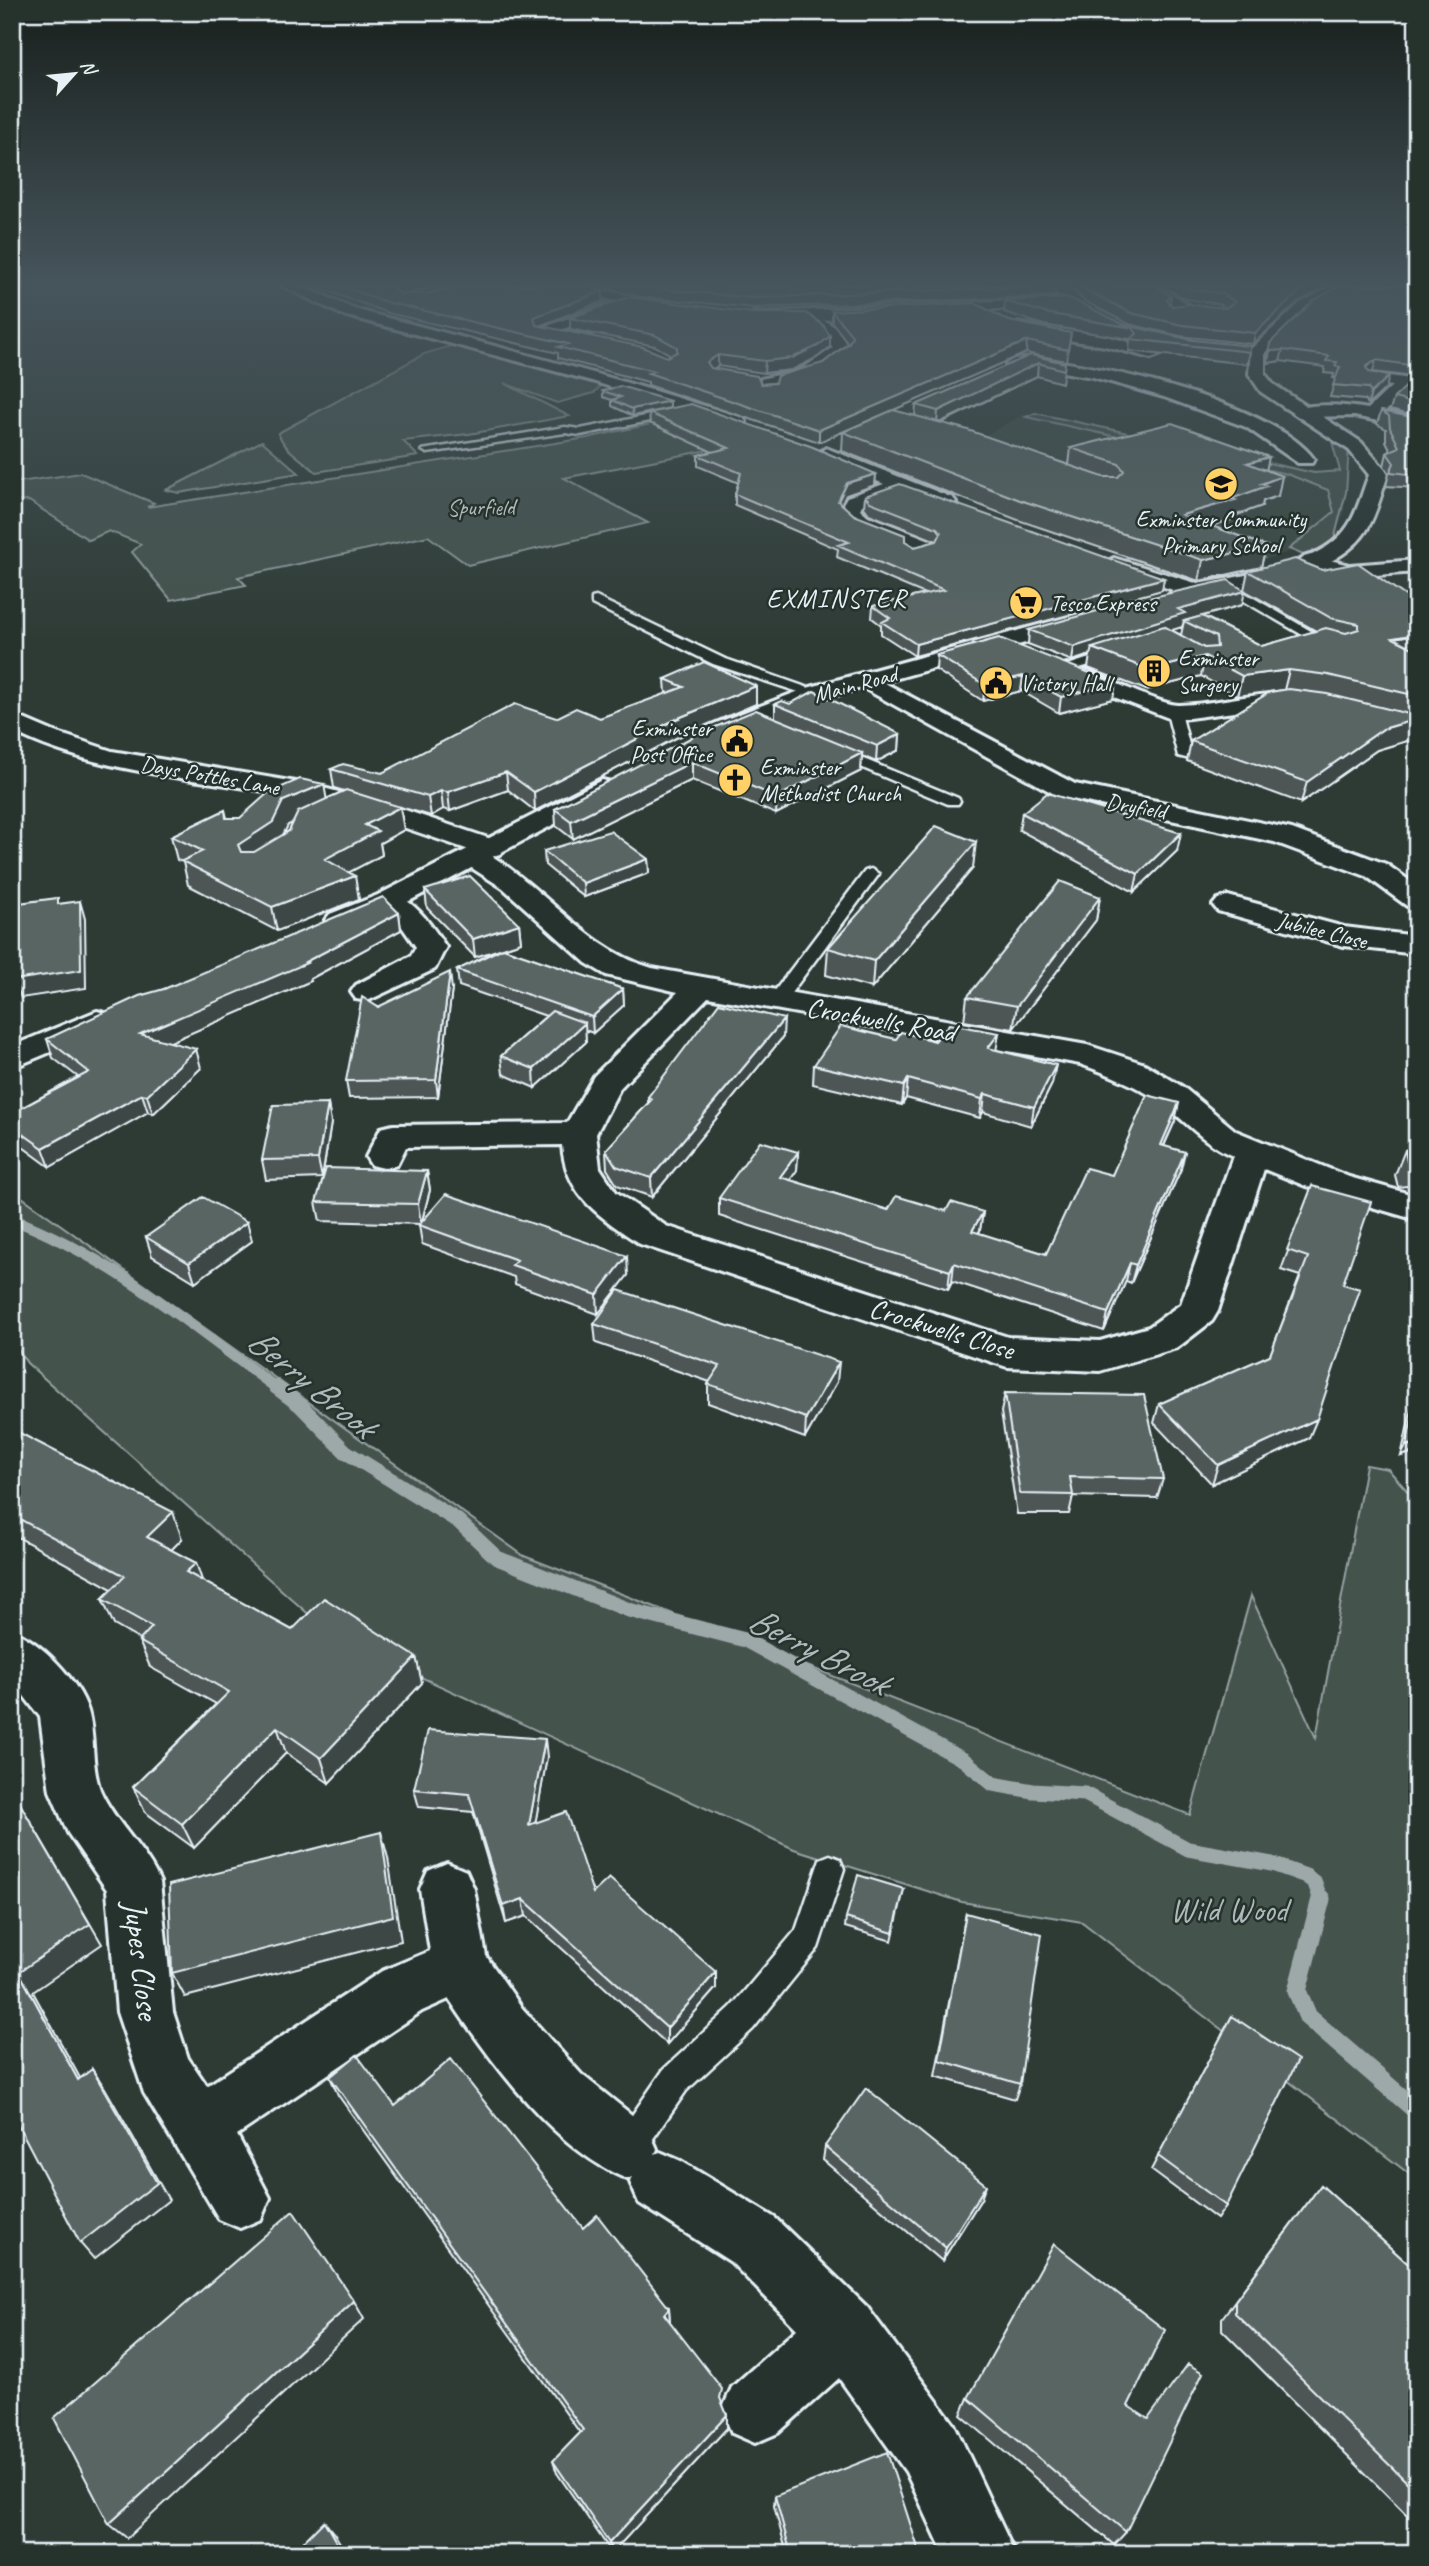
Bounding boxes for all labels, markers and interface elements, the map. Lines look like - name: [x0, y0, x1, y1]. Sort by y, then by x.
- north arrow: [38, 38, 108, 108]
- text: N: [75, 56, 103, 80]
- school or university icon: Exminster Community Primary School: [1202, 465, 1240, 503]
- park label: Spurfield: [447, 493, 519, 522]
- place label: Exminster Community Primary School: [1136, 505, 1308, 560]
- district label: EXMINSTER: [767, 582, 908, 615]
- supermarket icon: Tesco Express: [1007, 584, 1045, 622]
- place label: Tesco Express: [1050, 589, 1158, 618]
- place label: Exminster Surgery: [1178, 644, 1260, 699]
- building icon: Exminster Surgery: [1135, 652, 1173, 690]
- street label: Main Road: [810, 658, 904, 710]
- public building icon: Victory Hall: [977, 664, 1015, 702]
- place label: Victory Hall: [1020, 669, 1115, 698]
- place label: Exminster Post Office: [630, 714, 714, 769]
- public building icon: Exminster Post Office: [718, 722, 756, 760]
- street label: Days Pottles Lane: [138, 749, 283, 802]
- place label: Exminster Methodist Church: [760, 753, 902, 808]
- church icon: Exminster Methodist Church: [716, 761, 754, 799]
- street label: Dryfield: [1104, 787, 1172, 827]
- street label: Jubilee Close: [1273, 905, 1371, 956]
- street label: Crockwells Road: [804, 989, 962, 1050]
- street label: Crockwells Close: [865, 1290, 1020, 1368]
- water label: Berry Brook: [238, 1316, 390, 1452]
- water label: Berry Brook: [741, 1595, 902, 1708]
- park label: Wild Wood: [1170, 1889, 1293, 1931]
- street label: Jupes Close: [114, 1896, 170, 2024]

